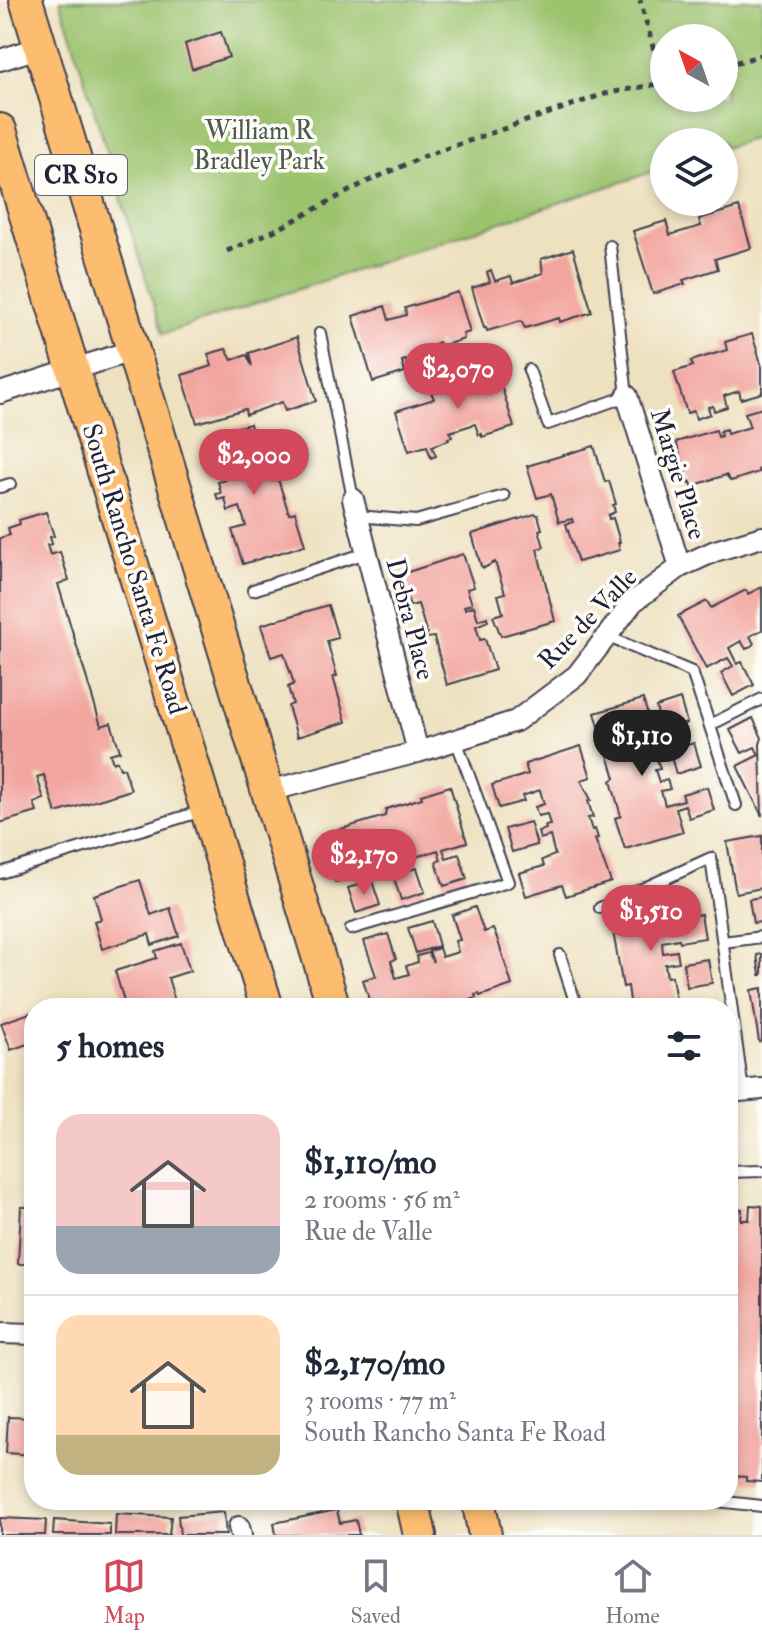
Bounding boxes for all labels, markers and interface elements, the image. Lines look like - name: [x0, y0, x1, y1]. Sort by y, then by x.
- north arrow: [650, 24, 738, 112]
- map controls: [650, 24, 738, 216]
- park label: William R Bradley Park: [193, 115, 325, 177]
- button: layers: [650, 128, 738, 216]
- road number: CR S10: [35, 155, 127, 195]
- pin: $2,070: [393, 343, 523, 411]
- text: $2,070: [422, 353, 494, 385]
- street label: Margie Place: [643, 405, 713, 543]
- street label: South Rancho Santa Fe Road: [75, 420, 194, 718]
- pin: $2,000: [189, 429, 319, 497]
- text: $2,000: [217, 439, 291, 471]
- street label: Debra Place: [378, 555, 442, 683]
- street label: Rue de Valle: [532, 562, 644, 676]
- pin: $1,110: [577, 710, 707, 778]
- text: $1,110: [611, 720, 673, 752]
- pin: $2,170: [299, 829, 429, 897]
- text: $2,170: [330, 839, 398, 871]
- pin: $1,510: [586, 885, 716, 953]
- text: $1,510: [619, 895, 683, 927]
- icon: filters: [662, 1024, 706, 1068]
- text: 5 homes: [56, 1025, 164, 1068]
- text: $1,110/mo: [304, 1141, 436, 1184]
- icon: home: [120, 1146, 216, 1242]
- text: 2 rooms · 56 m²: [304, 1184, 460, 1216]
- text: Rue de Valle: [304, 1216, 432, 1248]
- text: $2,170/mo: [304, 1342, 445, 1385]
- icon: home: [120, 1347, 216, 1443]
- text: 3 rooms · 77 m²: [304, 1385, 456, 1417]
- text: South Rancho Santa Fe Road: [304, 1417, 606, 1449]
- tab: Map: [102, 1554, 146, 1630]
- tab: Saved: [351, 1554, 401, 1630]
- tab: Home: [605, 1554, 660, 1630]

